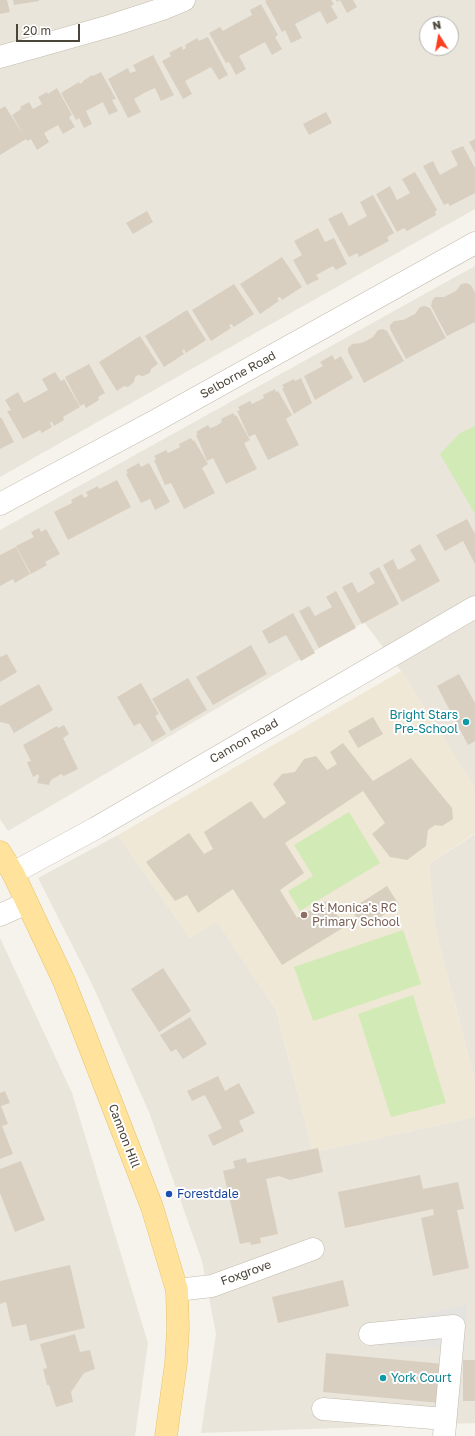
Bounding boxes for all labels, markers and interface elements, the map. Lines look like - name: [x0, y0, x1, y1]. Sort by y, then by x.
- scale bar: [18, 16, 82, 42]
- north arrow: [419, 16, 459, 56]
- text: N: [431, 18, 442, 32]
- text: 20 m: [23, 23, 51, 38]
- street label: Selborne Road: [198, 348, 278, 402]
- place label: Bright Stars Pre-School: [390, 708, 458, 736]
- street label: Cannon Road: [207, 716, 281, 766]
- marker: Bright Stars Pre-School: [461, 717, 471, 727]
- place label: St Monica's RC Primary School: [312, 901, 400, 929]
- marker: St Monica's RC Primary School: [299, 910, 309, 920]
- street label: Cannon Hill: [105, 1102, 143, 1170]
- place label: Forestdale: [177, 1187, 239, 1201]
- marker: Forestdale: [164, 1189, 174, 1199]
- street label: Foxgrove: [219, 1257, 273, 1289]
- place label: York Court: [391, 1371, 452, 1385]
- marker: York Court: [378, 1373, 388, 1383]

